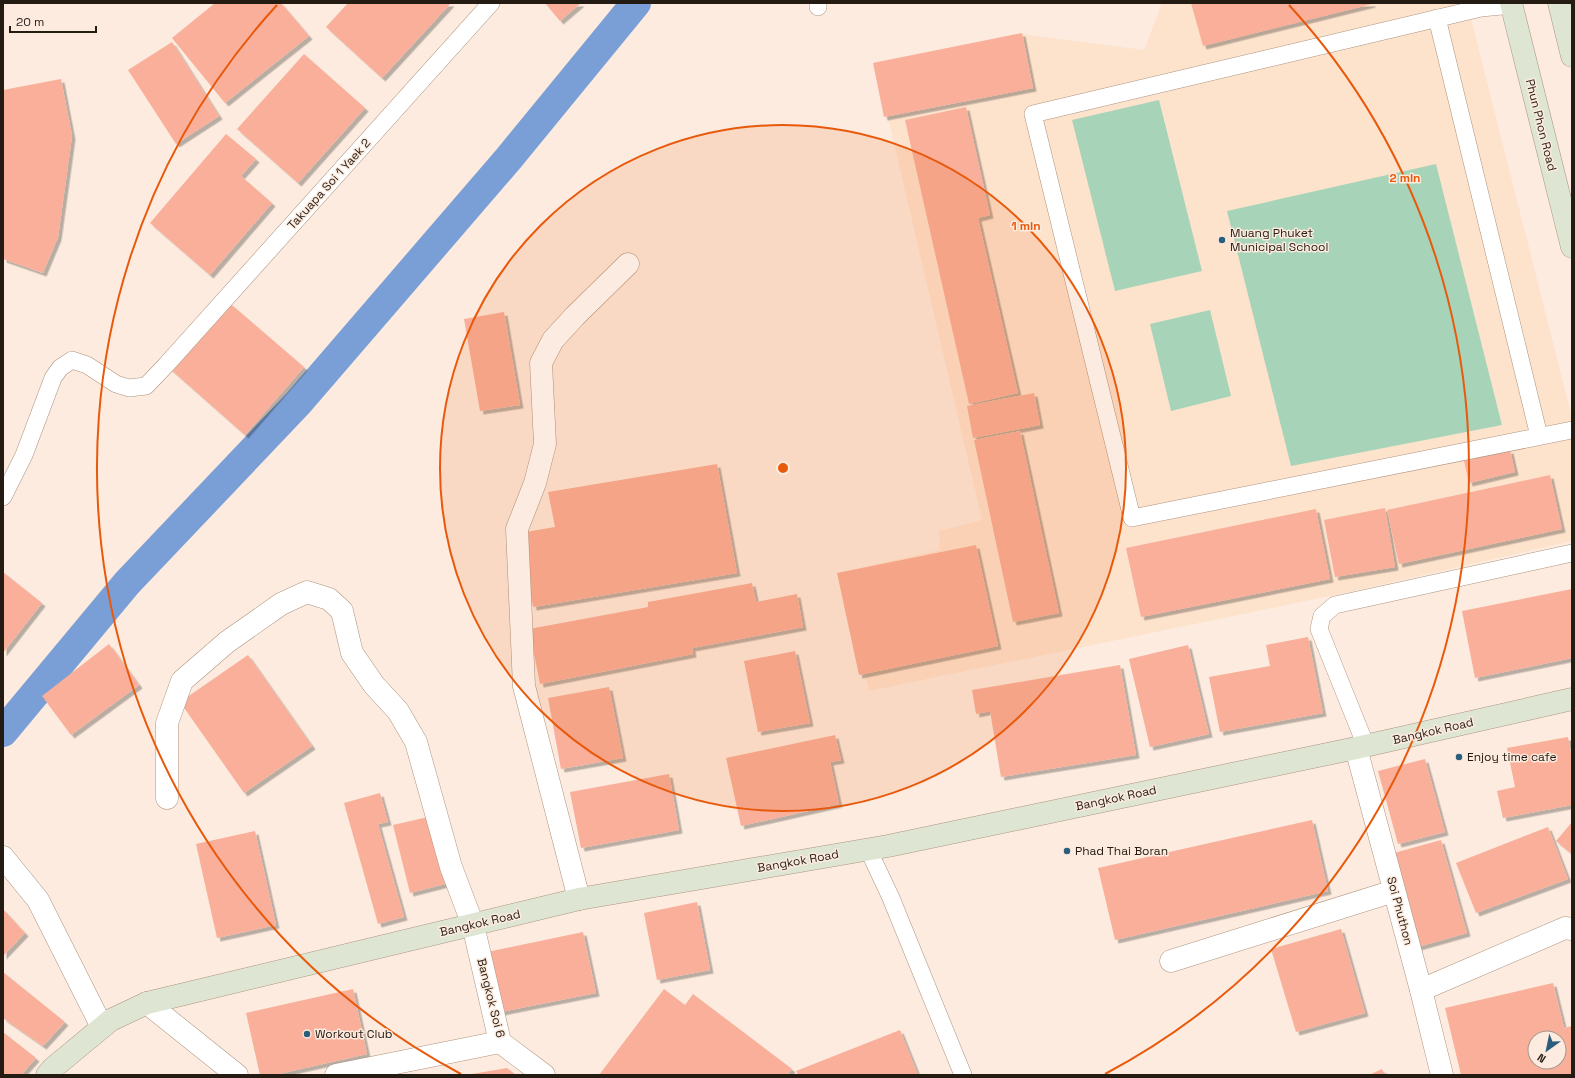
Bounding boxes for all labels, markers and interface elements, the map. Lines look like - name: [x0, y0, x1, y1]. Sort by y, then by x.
- scale bar: [10, 8, 96, 34]
- text: 20 m: [16, 14, 44, 30]
- street label: Phun Phon Road: [1522, 77, 1560, 173]
- street label: Takuapa Soi 1 Yaek 2: [284, 135, 374, 233]
- text: 2 min: [1389, 170, 1421, 186]
- text: 1 min: [1011, 218, 1041, 234]
- place label: Muang Phuket Municipal School: [1230, 225, 1328, 255]
- marker: Muang Phuket Municipal School: [1217, 235, 1227, 245]
- centre of rings: [776, 461, 790, 475]
- street label: Bangkok Road: [1391, 714, 1475, 748]
- place label: Enjoy time cafe: [1467, 749, 1557, 765]
- marker: Enjoy time cafe: [1454, 752, 1464, 762]
- street label: Bangkok Road: [1074, 782, 1158, 814]
- place label: Phad Thai Boran: [1075, 843, 1168, 859]
- street label: Bangkok Road: [756, 846, 840, 876]
- marker: Phad Thai Boran: [1062, 846, 1072, 856]
- street label: Soi Phuthon: [1383, 875, 1417, 947]
- street label: Bangkok Road: [438, 906, 522, 940]
- street label: Bangkok Soi 6: [473, 957, 509, 1039]
- place label: Workout Club: [315, 1026, 393, 1042]
- marker: Workout Club: [302, 1029, 312, 1039]
- north arrow: [1527, 1030, 1567, 1070]
- text: N: [1535, 1051, 1548, 1066]

